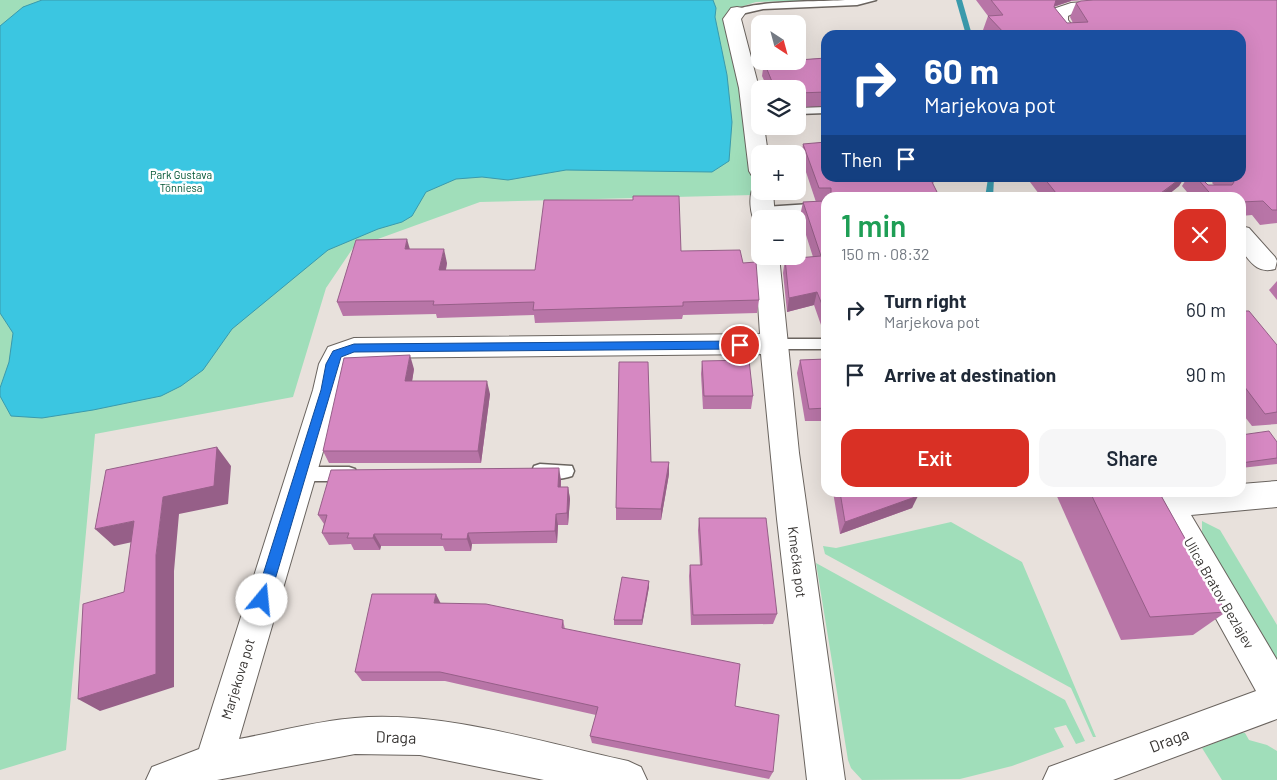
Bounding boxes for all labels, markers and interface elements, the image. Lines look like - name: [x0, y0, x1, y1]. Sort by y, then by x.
- north arrow: [751, 15, 806, 70]
- map controls: [751, 15, 806, 265]
- text: 60 m: [924, 49, 999, 91]
- icon: right: [841, 50, 906, 115]
- button: layers: [751, 80, 806, 135]
- text: Marjekova pot: [924, 91, 1056, 117]
- button: +: [751, 145, 806, 200]
- icon: arrive: [892, 145, 920, 173]
- text: Then: [841, 148, 882, 171]
- park label: Park Gustava Tönniesa: [150, 168, 212, 194]
- text: 1 min: [841, 207, 906, 243]
- button: close: [1174, 209, 1226, 261]
- button: −: [751, 210, 806, 265]
- text: 150 m · 08:32: [841, 244, 930, 263]
- text: Turn right: [884, 289, 966, 312]
- icon: right: [841, 296, 869, 324]
- text: 60 m: [1186, 298, 1226, 321]
- text: Marjekova pot: [884, 312, 980, 331]
- pin: [719, 324, 761, 366]
- icon: arrive: [726, 331, 754, 359]
- icon: arrive: [841, 361, 869, 389]
- text: Arrive at destination: [884, 363, 1056, 386]
- text: 90 m: [1186, 363, 1226, 386]
- button: Exit: [841, 429, 1029, 487]
- button: Share: [1039, 429, 1226, 487]
- street label: Kmečka pot: [785, 525, 810, 599]
- street label: Ulica Bratov Bezlajev: [1181, 534, 1258, 652]
- position arrow: [235, 573, 287, 625]
- street label: Marjekova pot: [217, 636, 258, 721]
- street label: Draga: [1146, 723, 1191, 756]
- street label: Draga: [375, 726, 417, 747]

